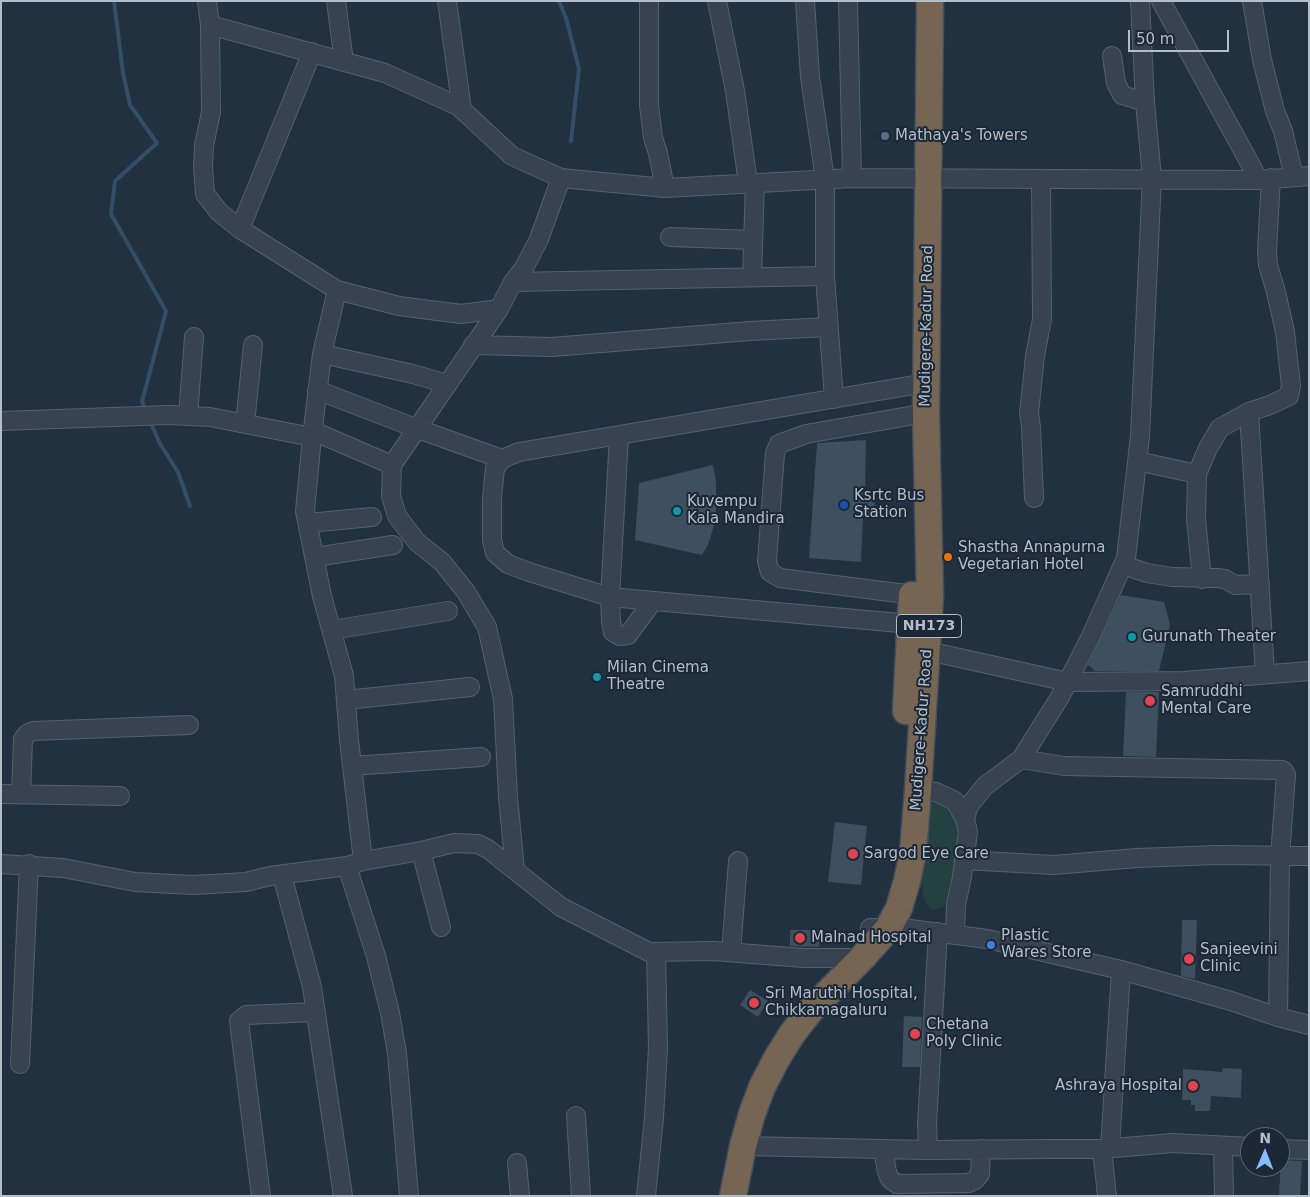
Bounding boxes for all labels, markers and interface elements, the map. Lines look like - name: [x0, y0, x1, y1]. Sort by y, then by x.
- scale bar: [1130, 20, 1231, 52]
- text: 50 m: [1136, 30, 1174, 48]
- place label: Mathaya's Towers: [895, 127, 1028, 145]
- marker: Mathaya's Towers: [879, 130, 891, 142]
- street label: Mudigere-Kadur Road: [917, 245, 937, 407]
- place label: Ksrtc Bus Station: [854, 487, 924, 522]
- place label: Kuvempu Kala Mandira: [687, 493, 785, 528]
- marker: Ksrtc Bus Station: [838, 499, 850, 511]
- marker: Kuvempu Kala Mandira: [671, 505, 683, 517]
- place label: Shastha Annapurna Vegetarian Hotel: [958, 539, 1105, 574]
- marker: Shastha Annapurna Vegetarian Hotel: [942, 551, 954, 563]
- road number: NH173: [896, 614, 962, 638]
- place label: Gurunath Theater: [1142, 628, 1276, 646]
- marker: Gurunath Theater: [1126, 631, 1138, 643]
- street label: Mudigere-Kadur Road: [907, 649, 937, 811]
- place label: Milan Cinema Theatre: [607, 659, 709, 694]
- marker: Milan Cinema Theatre: [591, 671, 603, 683]
- place label: Samruddhi Mental Care: [1161, 683, 1251, 718]
- marker: Samruddhi Mental Care: [1143, 694, 1157, 708]
- place label: Sargod Eye Care: [864, 845, 989, 863]
- marker: Sargod Eye Care: [846, 847, 860, 861]
- place label: Plastic Wares Store: [1001, 927, 1091, 962]
- place label: Malnad Hospital: [811, 929, 931, 947]
- marker: Malnad Hospital: [793, 931, 807, 945]
- marker: Plastic Wares Store: [985, 939, 997, 951]
- place label: Sanjeevini Clinic: [1200, 941, 1278, 976]
- marker: Sanjeevini Clinic: [1182, 952, 1196, 966]
- place label: Sri Maruthi Hospital, Chikkamagaluru: [765, 985, 918, 1020]
- marker: Sri Maruthi Hospital, Chikkamagaluru: [747, 996, 761, 1010]
- place label: Chetana Poly Clinic: [926, 1016, 1002, 1051]
- marker: Chetana Poly Clinic: [908, 1027, 922, 1041]
- place label: Ashraya Hospital: [1055, 1077, 1182, 1095]
- marker: Ashraya Hospital: [1186, 1079, 1200, 1093]
- north arrow: [1240, 1127, 1290, 1177]
- text: N: [1259, 1130, 1271, 1146]

